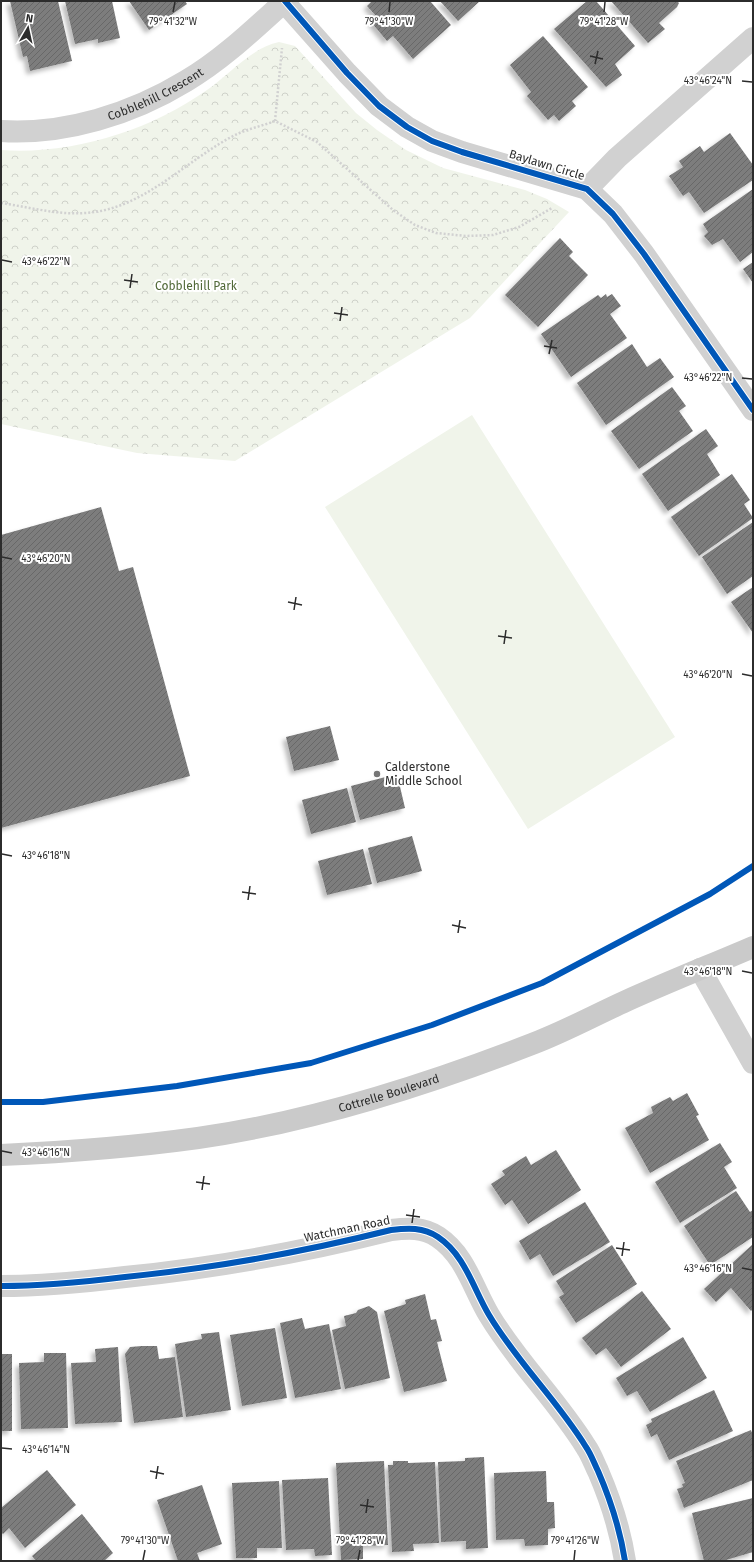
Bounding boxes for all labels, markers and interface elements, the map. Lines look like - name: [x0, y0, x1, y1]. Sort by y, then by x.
- north arrow: [8, 8, 48, 48]
- text: N: [25, 12, 34, 26]
- text: 79°41'32"W: [149, 16, 198, 28]
- text: 79°41'30"W: [365, 16, 414, 28]
- text: 79°41'28"W: [580, 16, 629, 28]
- street label: Cobblehill Crescent: [106, 65, 206, 123]
- text: 43°46'24"N: [684, 75, 732, 87]
- street label: Baylawn Circle: [507, 147, 587, 183]
- text: 43°46'22"N: [22, 256, 70, 268]
- park label: Cobblehill Park: [155, 279, 238, 293]
- text: 43°46'22"N: [684, 372, 732, 384]
- text: 43°46'20"N: [21, 553, 71, 565]
- text: 43°46'20"N: [683, 669, 733, 681]
- place label: Calderstone Middle School: [385, 760, 463, 788]
- marker: Calderstone Middle School: [372, 769, 382, 779]
- text: 43°46'18"N: [22, 850, 70, 862]
- text: 43°46'18"N: [684, 966, 732, 978]
- street label: Cottrelle Boulevard: [337, 1071, 441, 1115]
- text: 43°46'16"N: [22, 1147, 70, 1159]
- street label: Watchman Road: [303, 1213, 391, 1245]
- text: 43°46'16"N: [684, 1263, 732, 1275]
- text: 43°46'14"N: [22, 1444, 70, 1456]
- text: 79°41'30"W: [121, 1535, 170, 1547]
- text: 79°41'28"W: [336, 1535, 385, 1547]
- text: 79°41'26"W: [551, 1535, 600, 1547]

